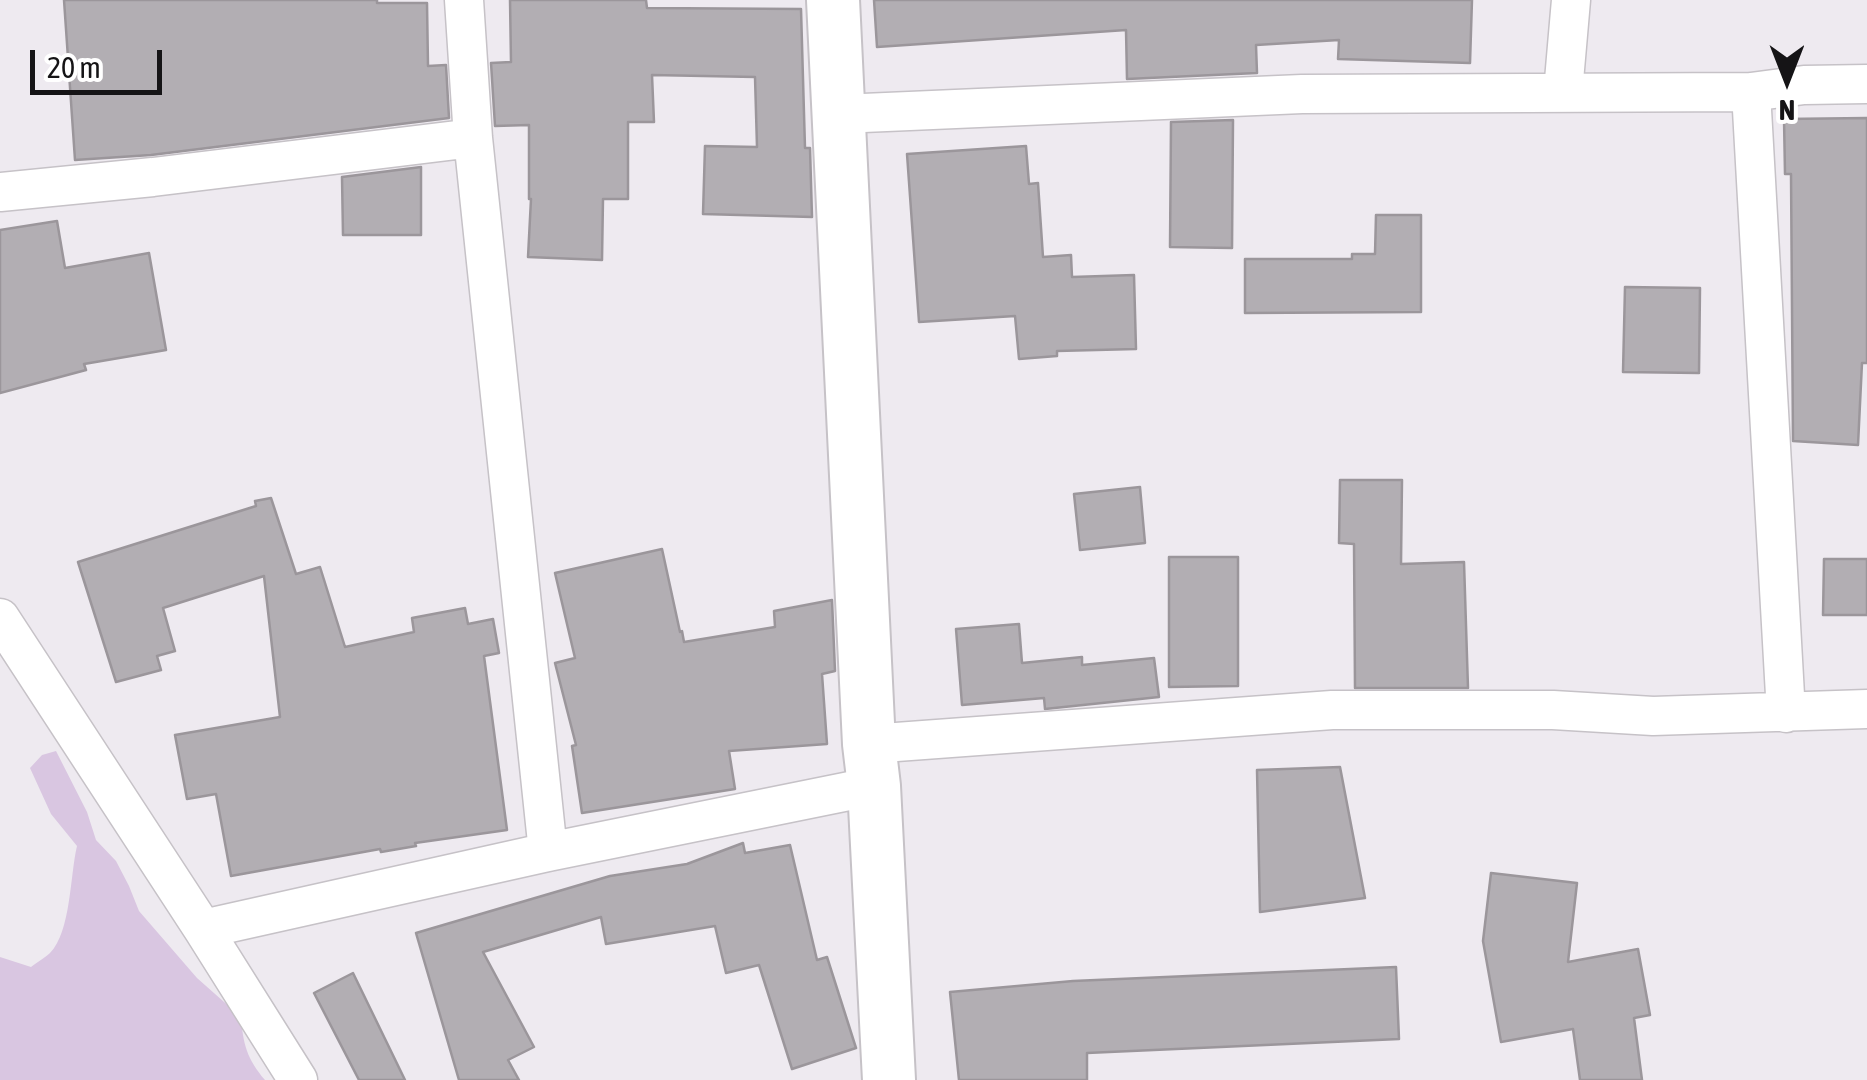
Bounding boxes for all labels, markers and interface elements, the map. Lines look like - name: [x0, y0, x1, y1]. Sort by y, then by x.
- scale bar: [35, 30, 168, 92]
- north arrow: [1737, 30, 1837, 130]
- text: 20 m: [47, 50, 101, 84]
- text: N: [1779, 94, 1795, 126]

